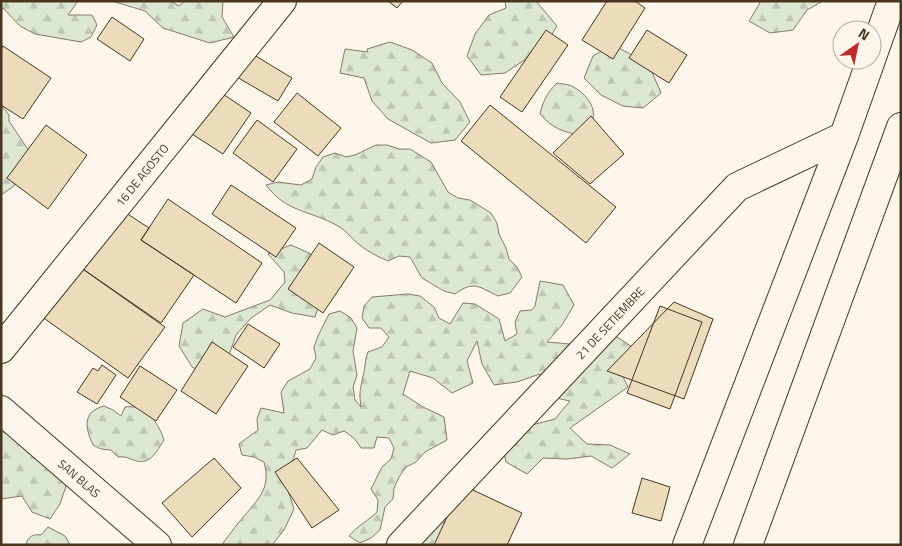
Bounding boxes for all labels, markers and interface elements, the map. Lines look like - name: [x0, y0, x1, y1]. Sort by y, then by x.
- north arrow: [832, 20, 882, 70]
- text: N: [855, 22, 874, 45]
- street label: 16 DE AGOSTO: [110, 139, 173, 210]
- street label: 21 DE SETIEMBRE: [571, 282, 649, 363]
- street label: SAN BLAS: [54, 454, 105, 502]

